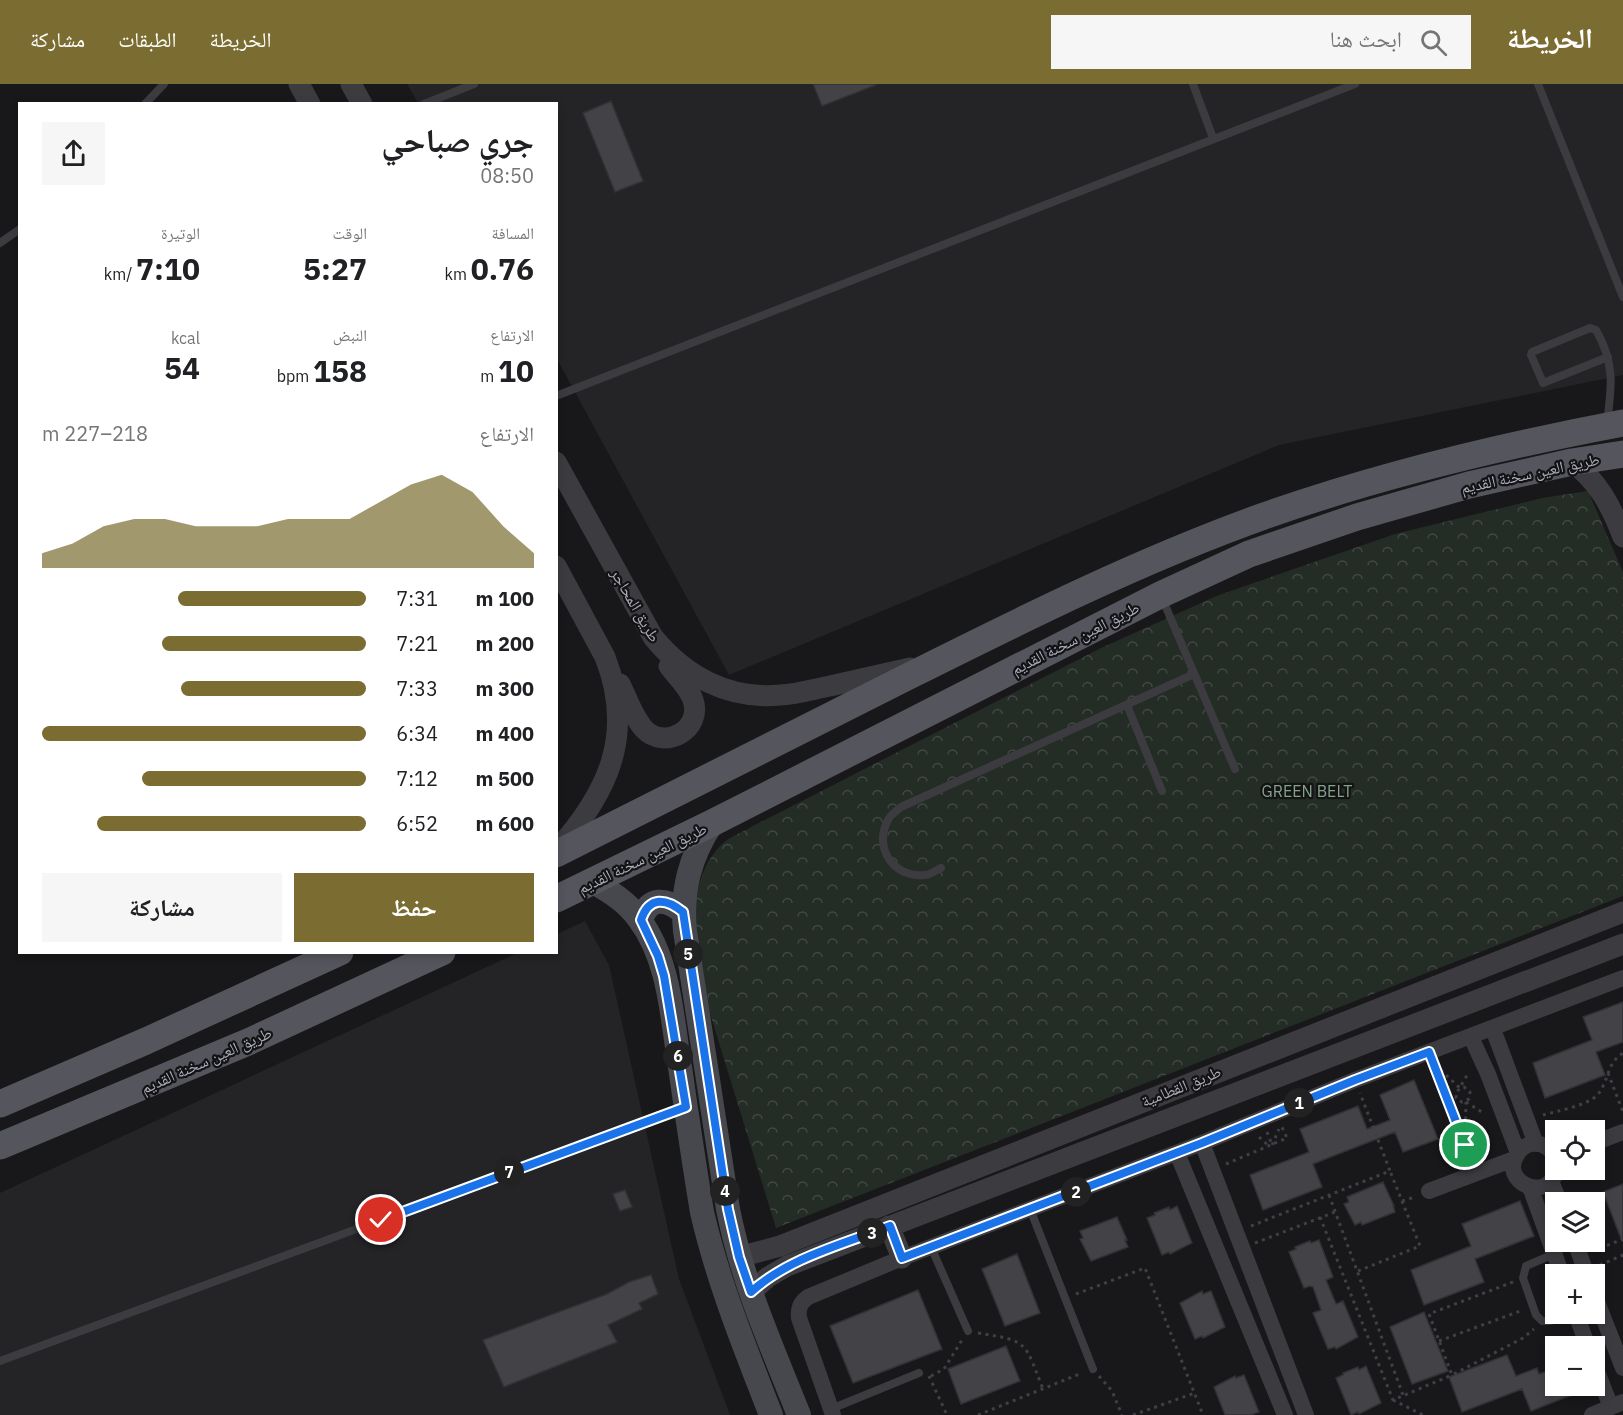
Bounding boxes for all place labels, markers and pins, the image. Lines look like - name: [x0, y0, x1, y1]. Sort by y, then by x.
- pin: 5: [673, 939, 703, 969]
- pin: 6: [663, 1041, 693, 1071]
- pin: 1: [1284, 1088, 1314, 1118]
- pin: [1439, 1119, 1490, 1170]
- pin: 7: [494, 1157, 524, 1187]
- pin: 4: [710, 1176, 740, 1206]
- pin: 2: [1061, 1177, 1091, 1207]
- pin: [355, 1194, 406, 1245]
- pin: 3: [857, 1218, 887, 1248]

